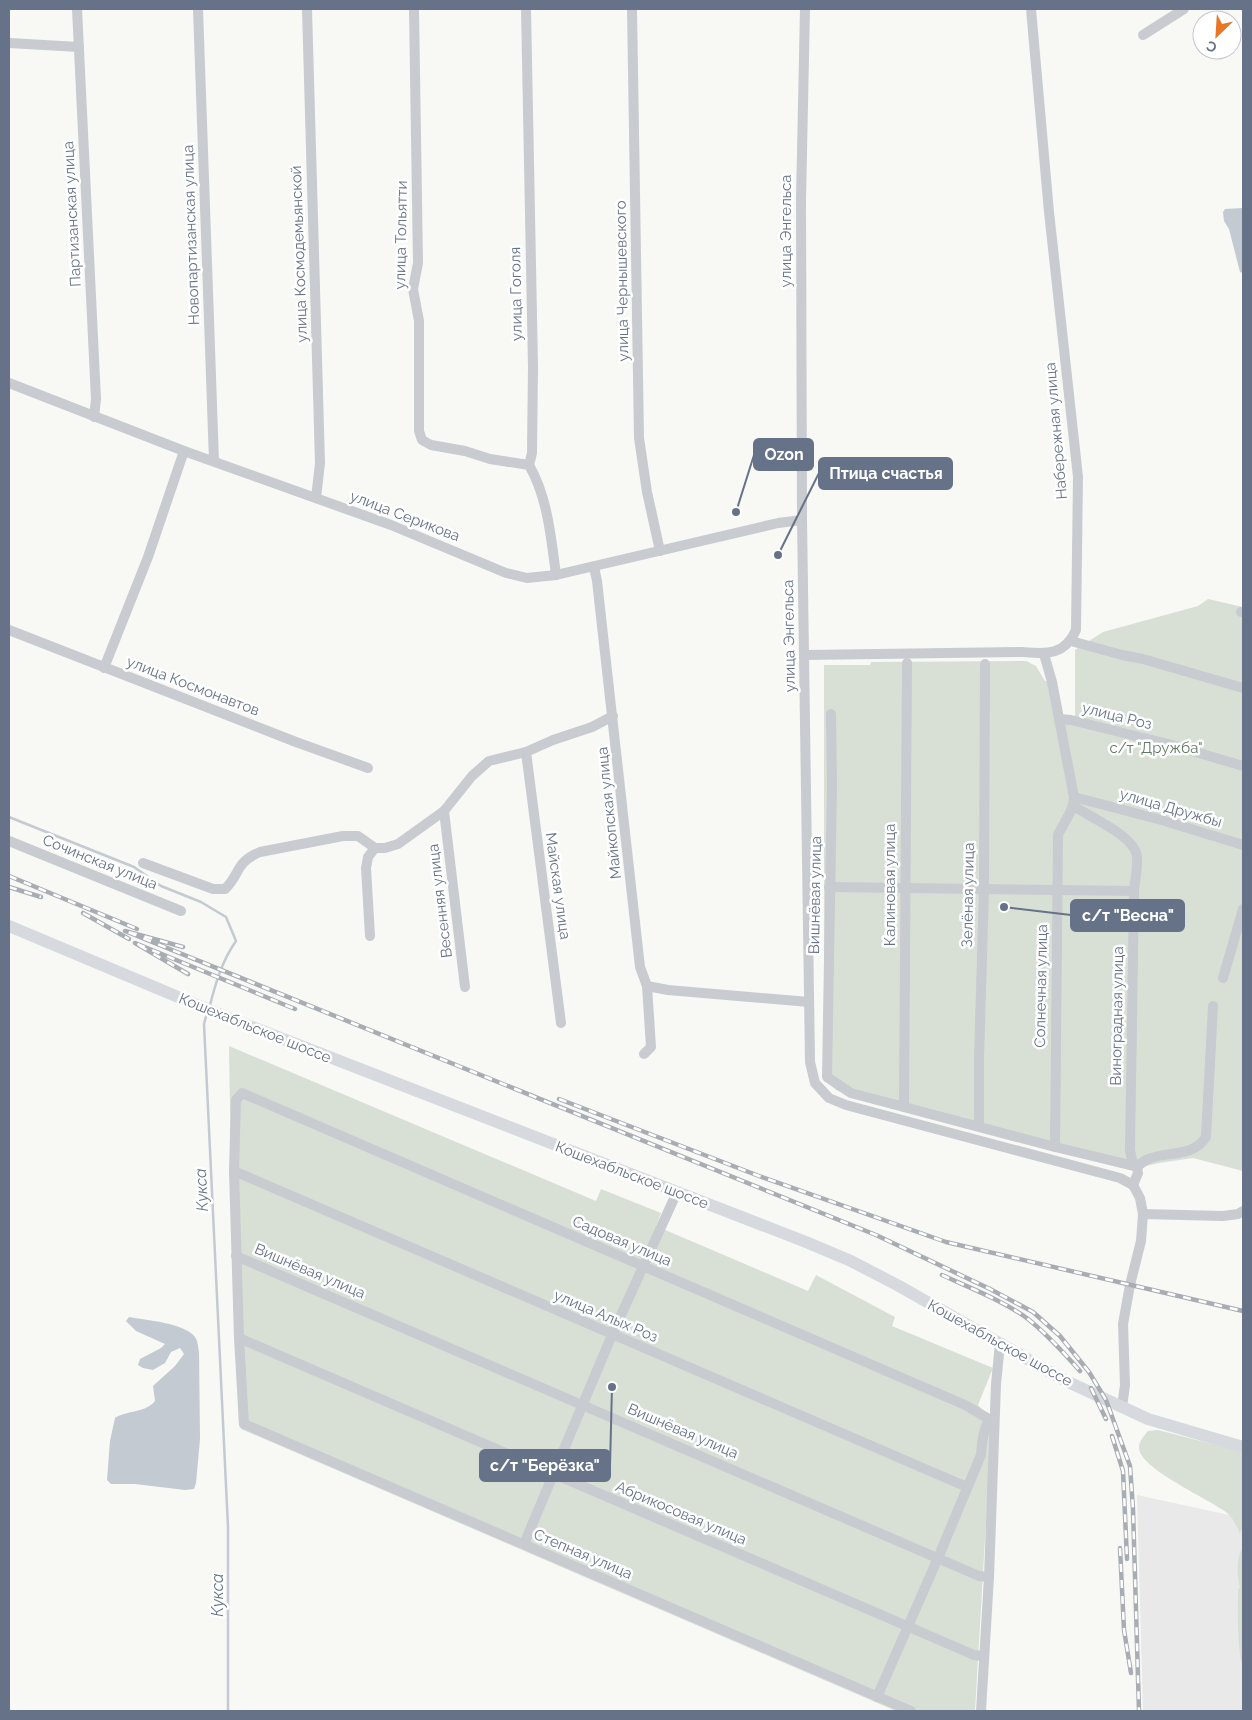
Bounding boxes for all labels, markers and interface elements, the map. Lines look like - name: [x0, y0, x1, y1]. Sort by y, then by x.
- north arrow: [1192, 10, 1242, 60]
- text: С: [1203, 37, 1219, 56]
- street label: Партизанская улица: [59, 141, 85, 287]
- street label: Новопартизанская улица: [179, 145, 203, 325]
- street label: улица Космодемьянской: [287, 165, 311, 343]
- street label: улица Энгельса: [777, 175, 795, 287]
- street label: улица Тольятти: [391, 180, 411, 290]
- street label: улица Чернышевского: [612, 200, 632, 362]
- street label: улица Гоголя: [506, 247, 526, 341]
- street label: Набережная улица: [1041, 362, 1071, 500]
- callout: Ozon: [754, 439, 813, 470]
- text: Ozon: [764, 445, 804, 464]
- callout: Птица счастья: [819, 458, 952, 489]
- text: Птица счастья: [829, 464, 943, 483]
- street label: улица Серикова: [348, 487, 462, 545]
- street label: улица Энгельса: [779, 579, 799, 693]
- street label: улица Космонавтов: [124, 652, 262, 720]
- street label: улица Роз: [1080, 699, 1154, 733]
- park label: с/т "Дружба": [1109, 739, 1203, 757]
- street label: Майкопская улица: [593, 746, 625, 880]
- street label: улица Дружбы: [1118, 785, 1224, 831]
- street label: Калиновая улица: [881, 824, 899, 946]
- street label: Сочинская улица: [40, 831, 160, 893]
- street label: Майская улица: [542, 831, 574, 941]
- street label: Вишнёвая улица: [805, 836, 825, 954]
- street label: Зелёная улица: [958, 842, 978, 948]
- street label: Весенняя улица: [424, 843, 456, 959]
- callout: с/т "Весна": [1071, 900, 1184, 931]
- text: с/т "Весна": [1082, 906, 1174, 925]
- street label: Солнечная улица: [1031, 924, 1051, 1048]
- street label: Виноградная улица: [1107, 946, 1127, 1086]
- street label: Кошехабльское шоссе: [176, 989, 334, 1067]
- street label: Кошехабльское шоссе: [553, 1137, 711, 1213]
- water label: Кукса: [191, 1167, 212, 1212]
- street label: Садовая улица: [570, 1212, 674, 1270]
- street label: Вишнёвая улица: [252, 1240, 368, 1302]
- street label: улица Алых Роз: [551, 1286, 661, 1346]
- street label: Кошехабльское шоссе: [925, 1296, 1076, 1390]
- street label: Вишнёвая улица: [625, 1400, 741, 1462]
- callout: с/т "Берёзка": [480, 1450, 610, 1481]
- text: с/т "Берёзка": [490, 1456, 600, 1475]
- street label: Абрикосовая улица: [613, 1477, 749, 1549]
- street label: Степная улица: [531, 1525, 635, 1583]
- water label: Кукса: [208, 1573, 227, 1617]

